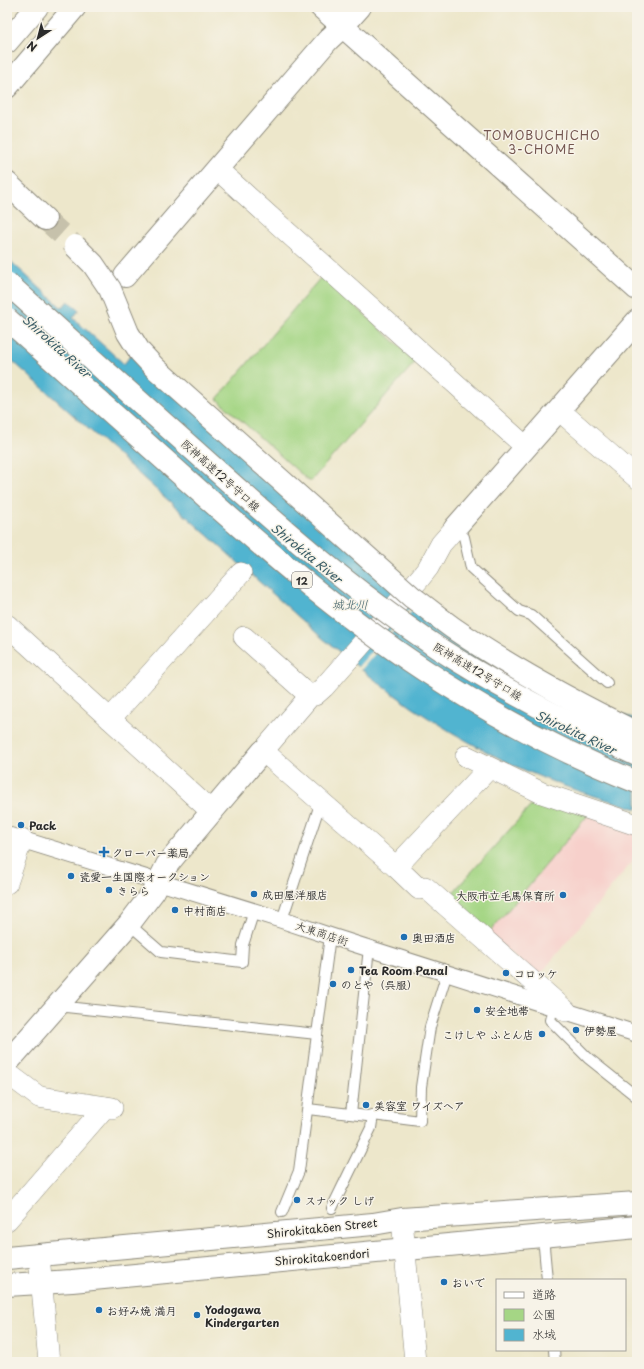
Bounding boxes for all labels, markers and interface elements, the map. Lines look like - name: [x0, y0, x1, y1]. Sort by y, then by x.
- north arrow: [18, 18, 58, 58]
- text: N: [23, 37, 40, 56]
- district label: TOMOBUCHICHO 3-CHOME: [483, 126, 601, 158]
- water label: Shirokita River: [19, 310, 96, 383]
- street label: 阪神高速12号守口線: [178, 435, 264, 515]
- water label: Shirokita River: [268, 519, 348, 588]
- road number: 12: [292, 572, 312, 588]
- water label: 城北川: [332, 595, 368, 613]
- street label: 阪神高速12号守口線: [430, 638, 526, 704]
- water label: Shirokita River: [533, 705, 621, 759]
- place label: Pack: [29, 817, 57, 834]
- marker: Pack: [16, 820, 26, 830]
- place label: クローバー薬局: [112, 844, 189, 861]
- marker: クローバー薬局: [99, 847, 109, 857]
- place label: 瓷愛一生国際オークション: [79, 868, 210, 885]
- marker: 瓷愛一生国際オークション: [66, 871, 76, 881]
- place label: きらら: [117, 882, 150, 899]
- marker: きらら: [104, 885, 114, 895]
- place label: 成田屋洋服店: [262, 886, 328, 903]
- place label: 大阪市立毛馬保育所: [456, 887, 555, 904]
- marker: 成田屋洋服店: [249, 889, 259, 899]
- marker: 大阪市立毛馬保育所: [558, 890, 568, 900]
- place label: 中村商店: [183, 902, 227, 919]
- marker: 中村商店: [170, 905, 180, 915]
- street label: 大東商店街: [293, 916, 351, 950]
- place label: 奥田酒店: [412, 929, 456, 946]
- marker: 奥田酒店: [399, 932, 409, 942]
- place label: Tea Room Panal: [359, 962, 448, 979]
- marker: Tea Room Panal: [346, 965, 356, 975]
- place label: コロッケ: [514, 965, 558, 982]
- marker: コロッケ: [501, 968, 511, 978]
- place label: のとや（呉服）: [341, 976, 418, 993]
- marker: のとや（呉服）: [328, 979, 338, 989]
- place label: 安全地帯: [485, 1002, 529, 1019]
- marker: 安全地帯: [472, 1005, 482, 1015]
- place label: 伊勢屋: [584, 1022, 617, 1039]
- marker: 伊勢屋: [571, 1025, 581, 1035]
- place label: こけしや ふとん店: [442, 1026, 534, 1043]
- marker: こけしや ふとん店: [537, 1029, 547, 1039]
- place label: 美容室 ワイズヘア: [374, 1097, 465, 1114]
- marker: 美容室 ワイズヘア: [361, 1100, 371, 1110]
- place label: スナック しげ: [305, 1192, 374, 1209]
- marker: スナック しげ: [292, 1195, 302, 1205]
- street label: Shirokitakōen Street: [266, 1214, 379, 1242]
- street label: Shirokitakoendori: [274, 1244, 370, 1270]
- place label: おいで: [452, 1274, 485, 1291]
- marker: おいで: [439, 1277, 449, 1287]
- legend: [496, 1279, 626, 1351]
- text: 道路: [532, 1285, 556, 1303]
- place label: Yodogawa Kindergarten: [205, 1301, 279, 1331]
- place label: お好み焼 満月: [107, 1302, 177, 1319]
- marker: お好み焼 満月: [94, 1305, 104, 1315]
- text: 公園: [532, 1305, 556, 1323]
- marker: Yodogawa Kindergarten: [192, 1310, 202, 1320]
- text: 水域: [532, 1325, 556, 1343]

